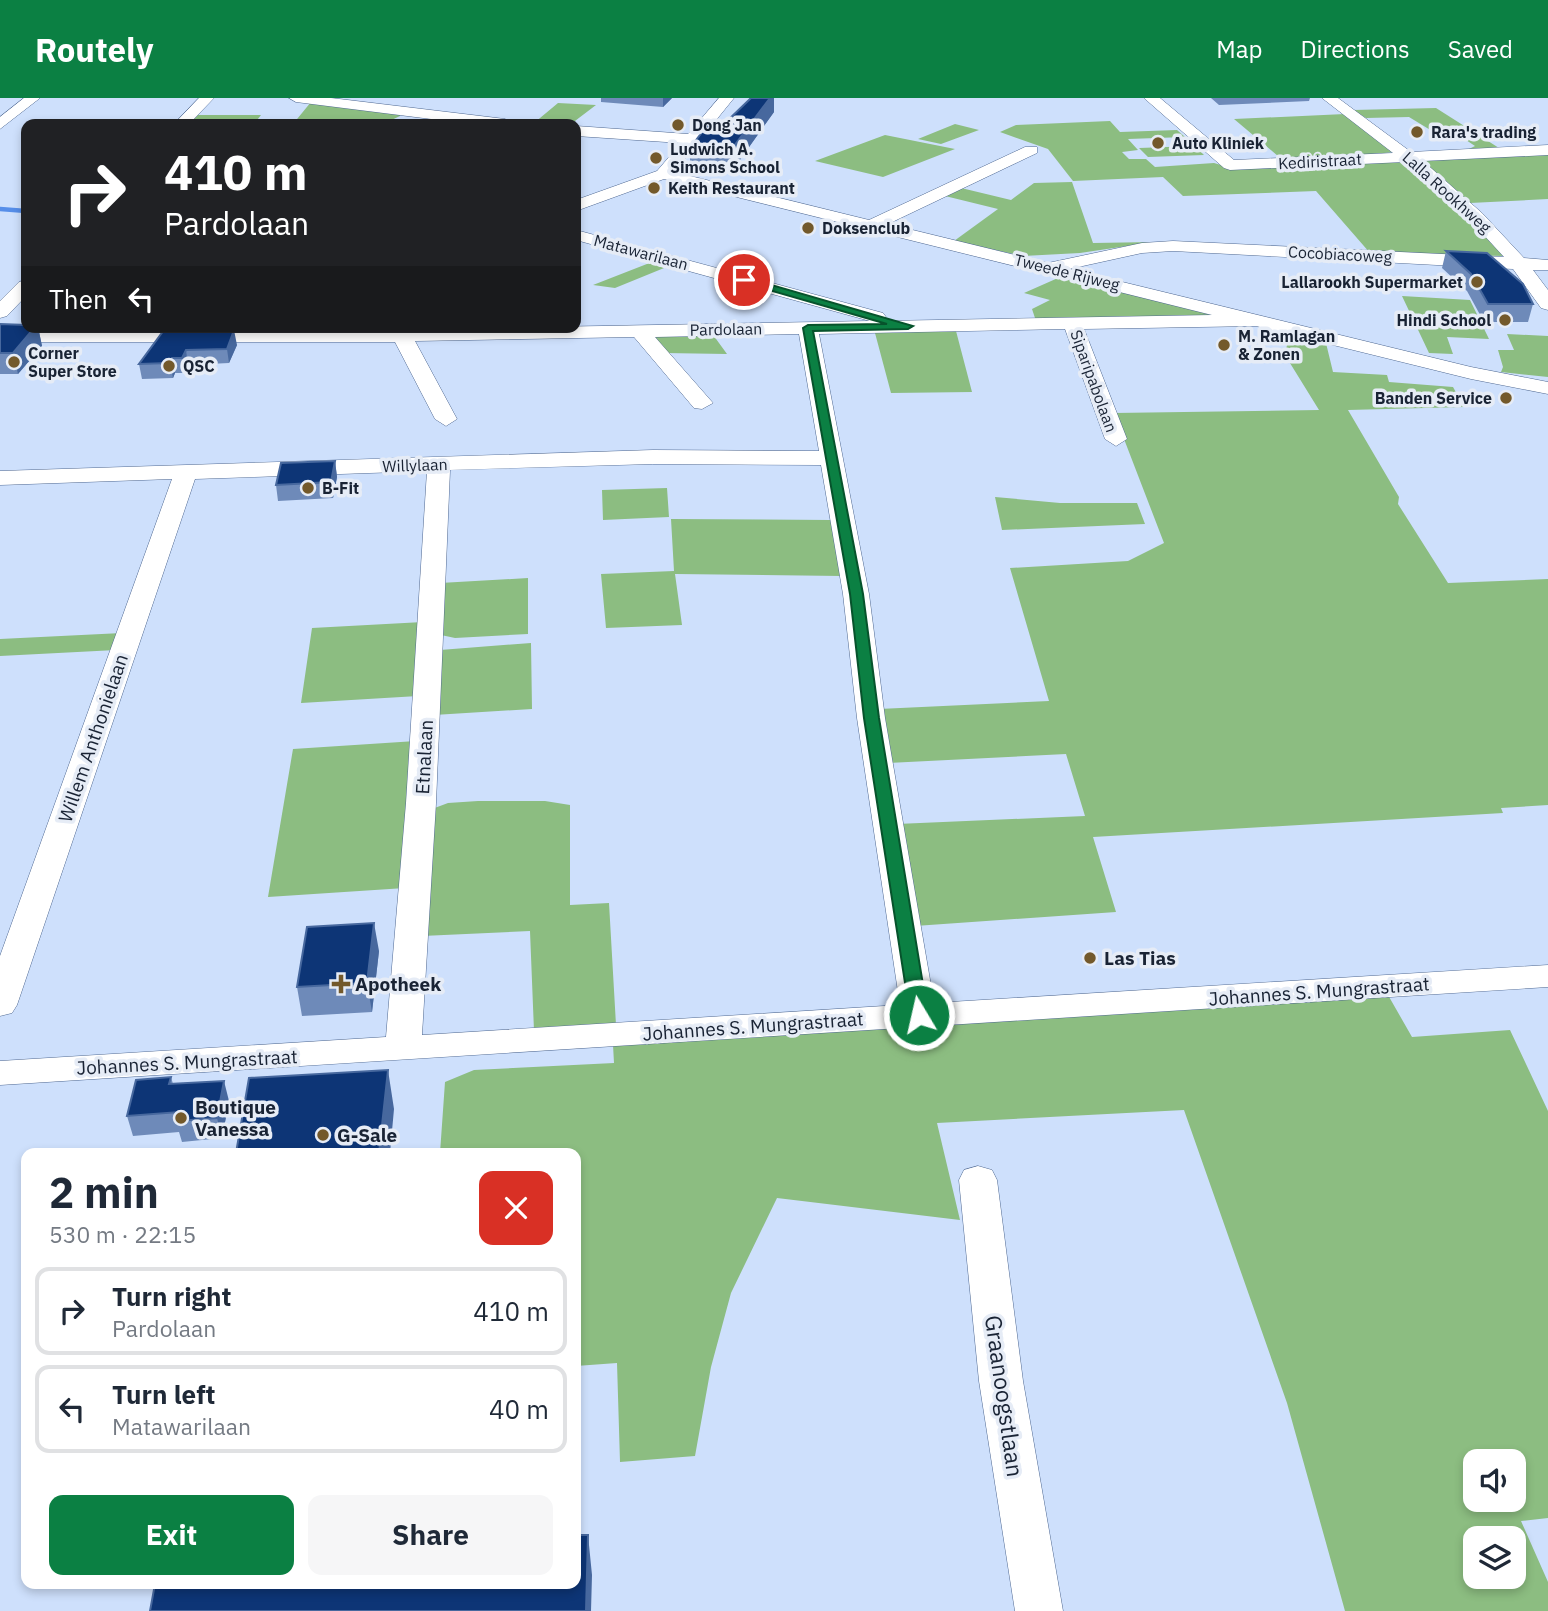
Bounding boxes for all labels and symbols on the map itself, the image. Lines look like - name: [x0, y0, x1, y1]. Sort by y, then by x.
- place label: Dong Jan: [692, 115, 762, 135]
- marker: Dong Jan: [670, 117, 686, 133]
- place label: Rara's trading: [1431, 122, 1536, 142]
- marker: Rara's trading: [1409, 124, 1425, 140]
- place label: Auto Kliniek: [1172, 133, 1265, 153]
- marker: Auto Kliniek: [1150, 135, 1166, 151]
- place label: Ludwich A. Simons School: [670, 139, 780, 177]
- street label: Lalla Rookhweg: [1399, 147, 1496, 237]
- street label: Kediristraat: [1278, 149, 1362, 173]
- marker: Ludwich A. Simons School: [648, 150, 664, 166]
- place label: Keith Restaurant: [668, 178, 795, 198]
- marker: Keith Restaurant: [646, 180, 662, 196]
- place label: Doksenclub: [822, 218, 910, 238]
- marker: Doksenclub: [800, 220, 816, 236]
- street label: Matawarilaan: [592, 230, 690, 274]
- street label: Cocobiacoweg: [1288, 241, 1393, 267]
- street label: Tweede Rijweg: [1012, 249, 1122, 295]
- pin: [714, 250, 774, 310]
- place label: Lallarookh Supermarket: [1281, 272, 1463, 292]
- marker: Lallarookh Supermarket: [1469, 274, 1485, 290]
- place label: Hindi School: [1397, 310, 1491, 330]
- marker: Hindi School: [1497, 312, 1513, 328]
- street label: Pardolaan: [690, 318, 762, 340]
- place label: M. Ramlagan & Zonen: [1238, 326, 1335, 364]
- street label: Siparipabolaan: [1066, 327, 1122, 435]
- marker: M. Ramlagan & Zonen: [1216, 337, 1232, 353]
- place label: Corner Super Store: [28, 343, 117, 381]
- marker: Corner Super Store: [6, 354, 22, 370]
- place label: QSC: [183, 356, 215, 376]
- marker: QSC: [161, 358, 177, 374]
- place label: Banden Service: [1375, 388, 1492, 408]
- marker: Banden Service: [1498, 390, 1514, 406]
- street label: Willylaan: [382, 454, 448, 476]
- place label: B-Fit: [322, 478, 359, 498]
- marker: B-Fit: [300, 480, 316, 496]
- street label: Willem Anthonielaan: [53, 651, 133, 825]
- street label: Etnalaan: [410, 719, 438, 795]
- place label: Las Tias: [1104, 946, 1176, 970]
- marker: Las Tias: [1082, 950, 1098, 966]
- street label: Johannes S. Mungrastraat: [1208, 971, 1430, 1011]
- place label: Apotheek: [355, 972, 441, 996]
- marker: Apotheek: [333, 976, 349, 992]
- position arrow: [882, 978, 956, 1052]
- street label: Johannes S. Mungrastraat: [642, 1006, 864, 1046]
- street label: Johannes S. Mungrastraat: [76, 1044, 298, 1080]
- place label: Boutique Vanessa: [195, 1095, 276, 1141]
- marker: Boutique Vanessa: [173, 1110, 189, 1126]
- place label: G-Sale: [337, 1123, 397, 1147]
- marker: G-Sale: [315, 1127, 331, 1143]
- street label: Graanoogstlaan: [979, 1313, 1031, 1479]

